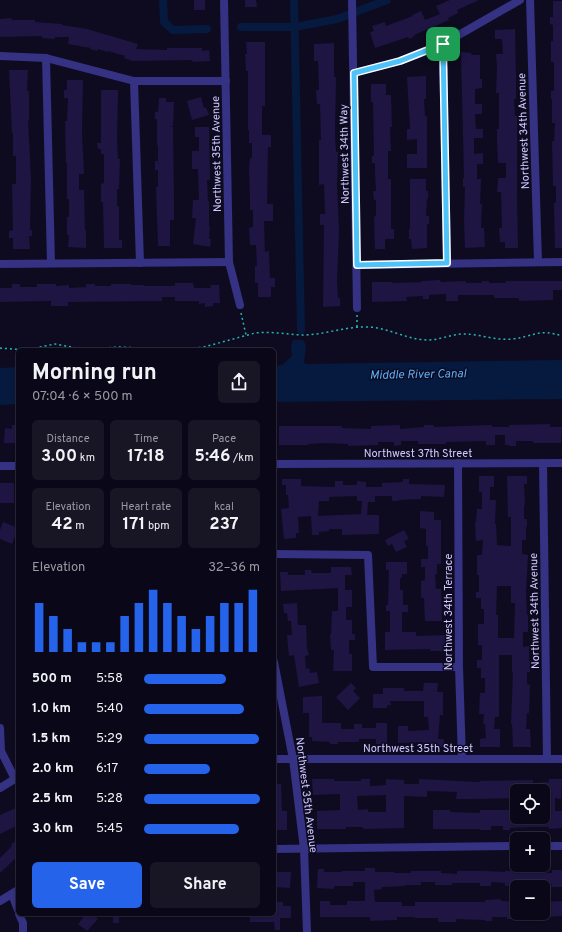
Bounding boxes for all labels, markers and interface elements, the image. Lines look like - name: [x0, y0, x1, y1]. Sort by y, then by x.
- pin: [426, 27, 460, 61]
- icon: arrive: [432, 33, 454, 55]
- street label: Northwest 34th Avenue: [515, 73, 533, 189]
- street label: Northwest 35th Avenue: [209, 96, 225, 212]
- street label: Northwest 34th Way: [337, 104, 353, 204]
- text: Morning run: [32, 360, 157, 387]
- button: share: [218, 361, 260, 403]
- water label: Middle River Canal: [370, 366, 467, 384]
- text: 07:04 · 6 × 500 m: [32, 389, 133, 405]
- text: Distance: [46, 432, 90, 446]
- text: Time: [134, 432, 158, 446]
- text: Pace: [212, 432, 236, 446]
- text: 3.00: [41, 446, 77, 468]
- text: 17:18: [127, 446, 165, 468]
- text: 5:46: [195, 446, 230, 468]
- street label: Northwest 37th Street: [364, 447, 472, 461]
- text: km: [77, 451, 95, 465]
- text: /km: [230, 451, 254, 465]
- text: Elevation: [45, 500, 91, 514]
- text: Heart rate: [121, 500, 171, 514]
- text: kcal: [214, 500, 234, 514]
- text: 42: [51, 514, 73, 536]
- text: 171: [122, 514, 145, 536]
- text: 237: [209, 514, 239, 536]
- text: m: [73, 519, 85, 533]
- text: bpm: [145, 519, 170, 533]
- street label: Northwest 34th Avenue: [527, 553, 543, 669]
- street label: Northwest 34th Terrace: [442, 554, 456, 670]
- text: Elevation: [32, 560, 85, 576]
- text: 32–36 m: [208, 560, 260, 576]
- text: 500 m: [32, 671, 72, 687]
- text: 5:58: [96, 671, 123, 687]
- text: 1.0 km: [32, 701, 71, 717]
- text: 5:40: [96, 701, 123, 717]
- text: 1.5 km: [32, 731, 70, 747]
- text: 5:29: [96, 731, 123, 747]
- street label: Northwest 35th Avenue: [292, 737, 320, 854]
- street label: Northwest 35th Street: [363, 742, 473, 756]
- text: 2.0 km: [32, 761, 74, 777]
- text: 6:17: [96, 761, 118, 777]
- map controls: [510, 784, 550, 920]
- button: locate: [510, 784, 550, 824]
- text: 2.5 km: [32, 791, 73, 807]
- text: 5:28: [96, 791, 123, 807]
- text: 3.0 km: [32, 821, 73, 837]
- text: 5:45: [96, 821, 123, 837]
- button: +: [510, 832, 550, 872]
- button: Save: [32, 862, 142, 908]
- button: Share: [150, 862, 260, 908]
- button: −: [510, 880, 550, 920]

